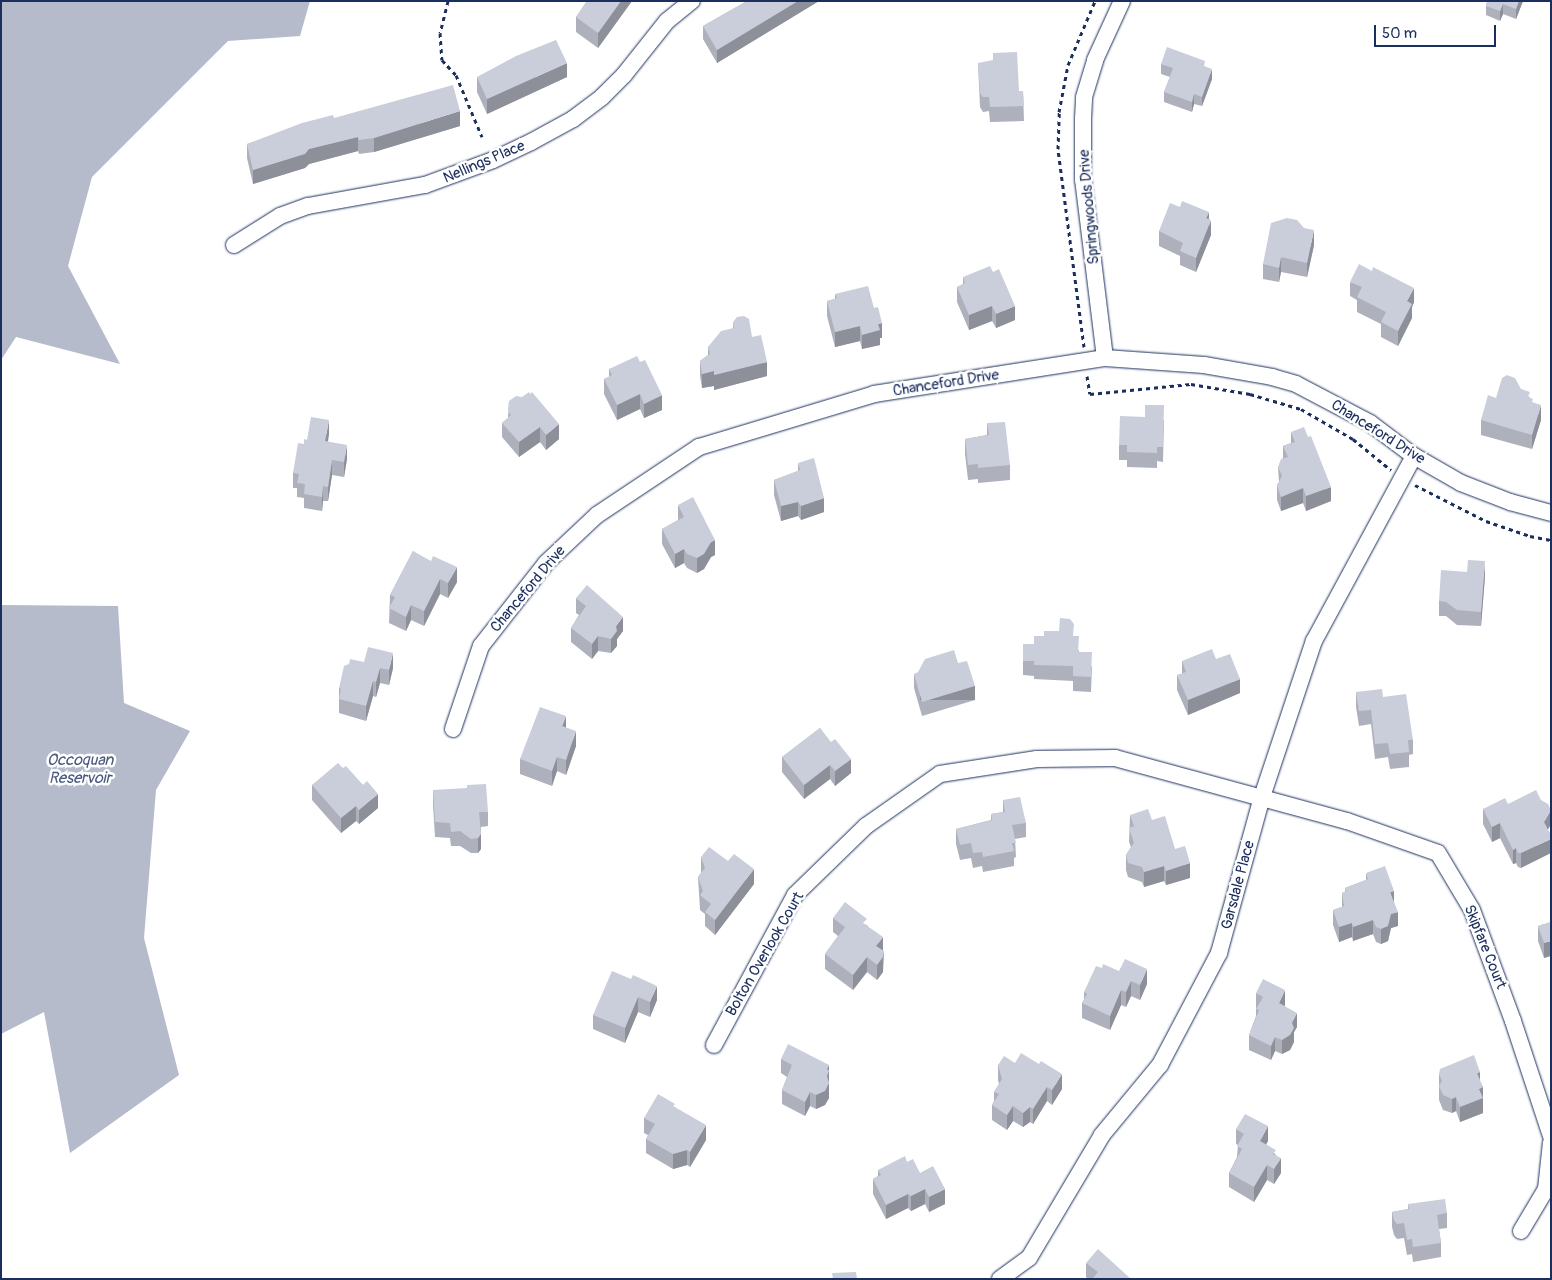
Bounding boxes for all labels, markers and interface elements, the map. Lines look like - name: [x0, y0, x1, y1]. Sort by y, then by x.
- scale bar: [1377, 15, 1500, 47]
- text: 50 m: [1382, 24, 1417, 43]
- street label: Nellings Place: [440, 137, 528, 187]
- street label: Springwoods Drive: [1075, 149, 1103, 265]
- street label: Chanceford Drive: [892, 366, 1000, 400]
- street label: Chanceford Drive: [1328, 396, 1428, 468]
- street label: Chanceford Drive: [487, 542, 569, 636]
- water label: Occoquan Reservoir: [47, 750, 113, 788]
- street label: Garsdale Place: [1217, 839, 1259, 931]
- street label: Bolton Overlook Court: [722, 889, 808, 1019]
- street label: Skipfare Court: [1460, 902, 1510, 992]

